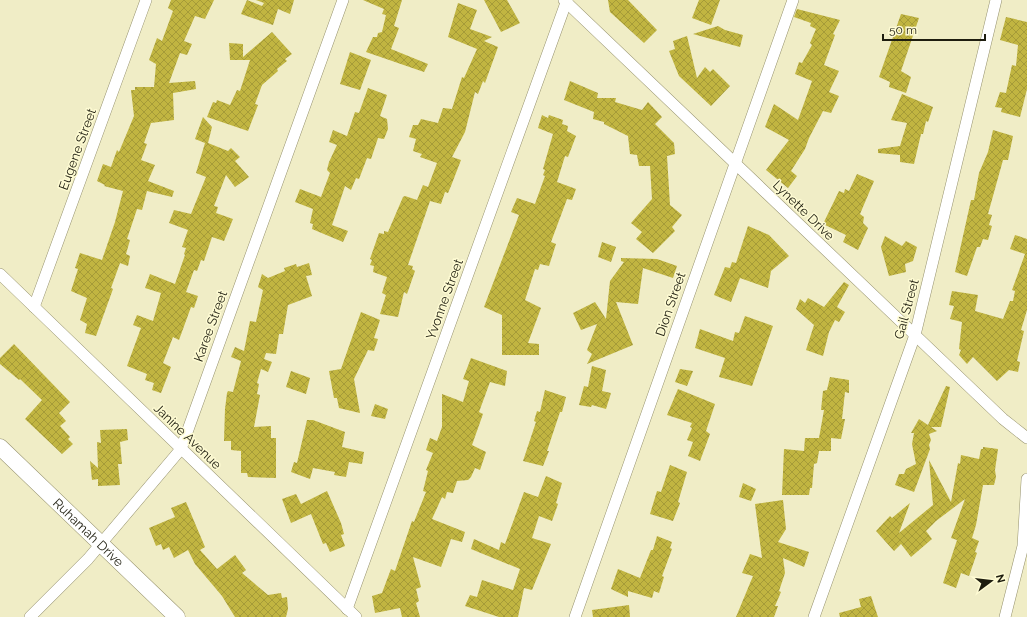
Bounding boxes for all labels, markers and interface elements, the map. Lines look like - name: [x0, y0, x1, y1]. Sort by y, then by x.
- scale bar: [883, 16, 985, 42]
- text: 50 m: [889, 23, 917, 37]
- street label: Eugene Street: [56, 106, 99, 192]
- street label: Lynette Drive: [770, 177, 838, 244]
- street label: Yvonne Street: [423, 256, 466, 341]
- street label: Dion Street: [653, 270, 689, 338]
- street label: Gail Street: [891, 277, 922, 341]
- street label: Karee Street: [191, 288, 230, 364]
- street label: Janine Avenue: [151, 401, 225, 472]
- street label: Ruhamah Drive: [50, 495, 127, 570]
- north arrow: [971, 561, 1011, 601]
- text: N: [993, 573, 1008, 584]

